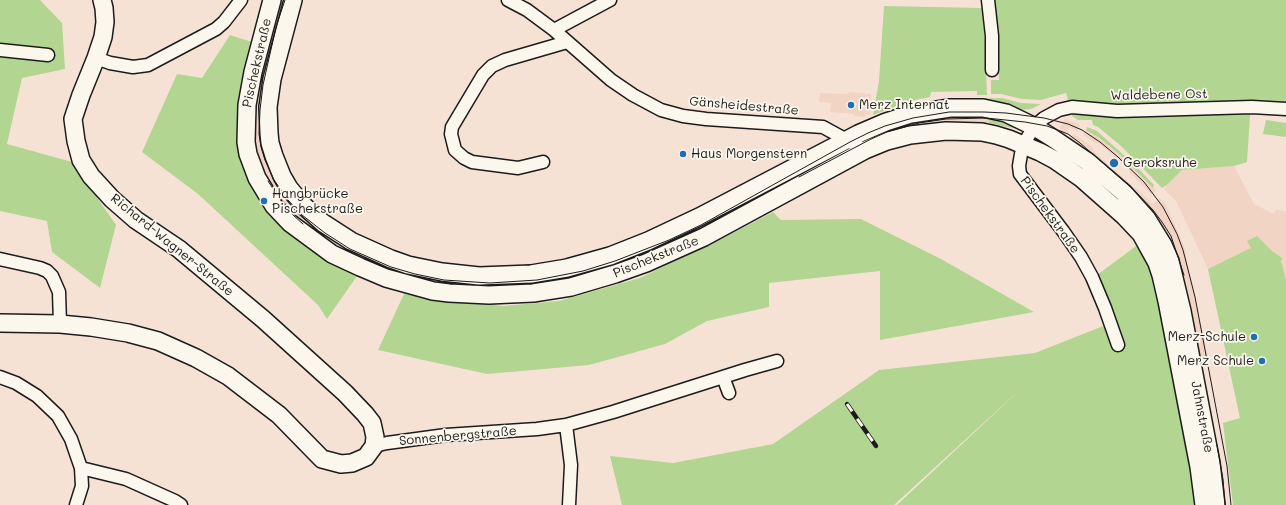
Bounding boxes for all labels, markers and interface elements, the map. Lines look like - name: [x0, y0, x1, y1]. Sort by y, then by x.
- street label: Pischekstraße: [239, 17, 275, 109]
- street label: Waldebene Ost: [1110, 86, 1208, 104]
- street label: Gänsheidestraße: [689, 93, 799, 119]
- place label: Merz Internat: [859, 97, 950, 113]
- marker: Merz Internat: [846, 100, 856, 110]
- place label: Haus Morgenstern: [691, 146, 807, 162]
- marker: Haus Morgenstern: [678, 149, 688, 159]
- place label: Geroksruhe: [1123, 155, 1197, 171]
- marker: Geroksruhe: [1108, 157, 1120, 169]
- street label: Pischekstraße: [1017, 174, 1083, 256]
- place label: Hangbrücke Pischekstraße: [272, 186, 363, 217]
- street label: Richard-Wagner-Straße: [107, 191, 237, 299]
- marker: Hangbrücke Pischekstraße: [259, 196, 269, 206]
- street label: Pischekstraße: [611, 233, 701, 281]
- place label: Merz-Schule: [1168, 329, 1246, 345]
- marker: Merz-Schule: [1249, 332, 1259, 342]
- place label: Merz Schule: [1177, 353, 1254, 369]
- marker: Merz Schule: [1257, 356, 1267, 366]
- street label: Jahnstraße: [1187, 380, 1217, 454]
- street label: Sonnenbergstraße: [399, 423, 517, 449]

